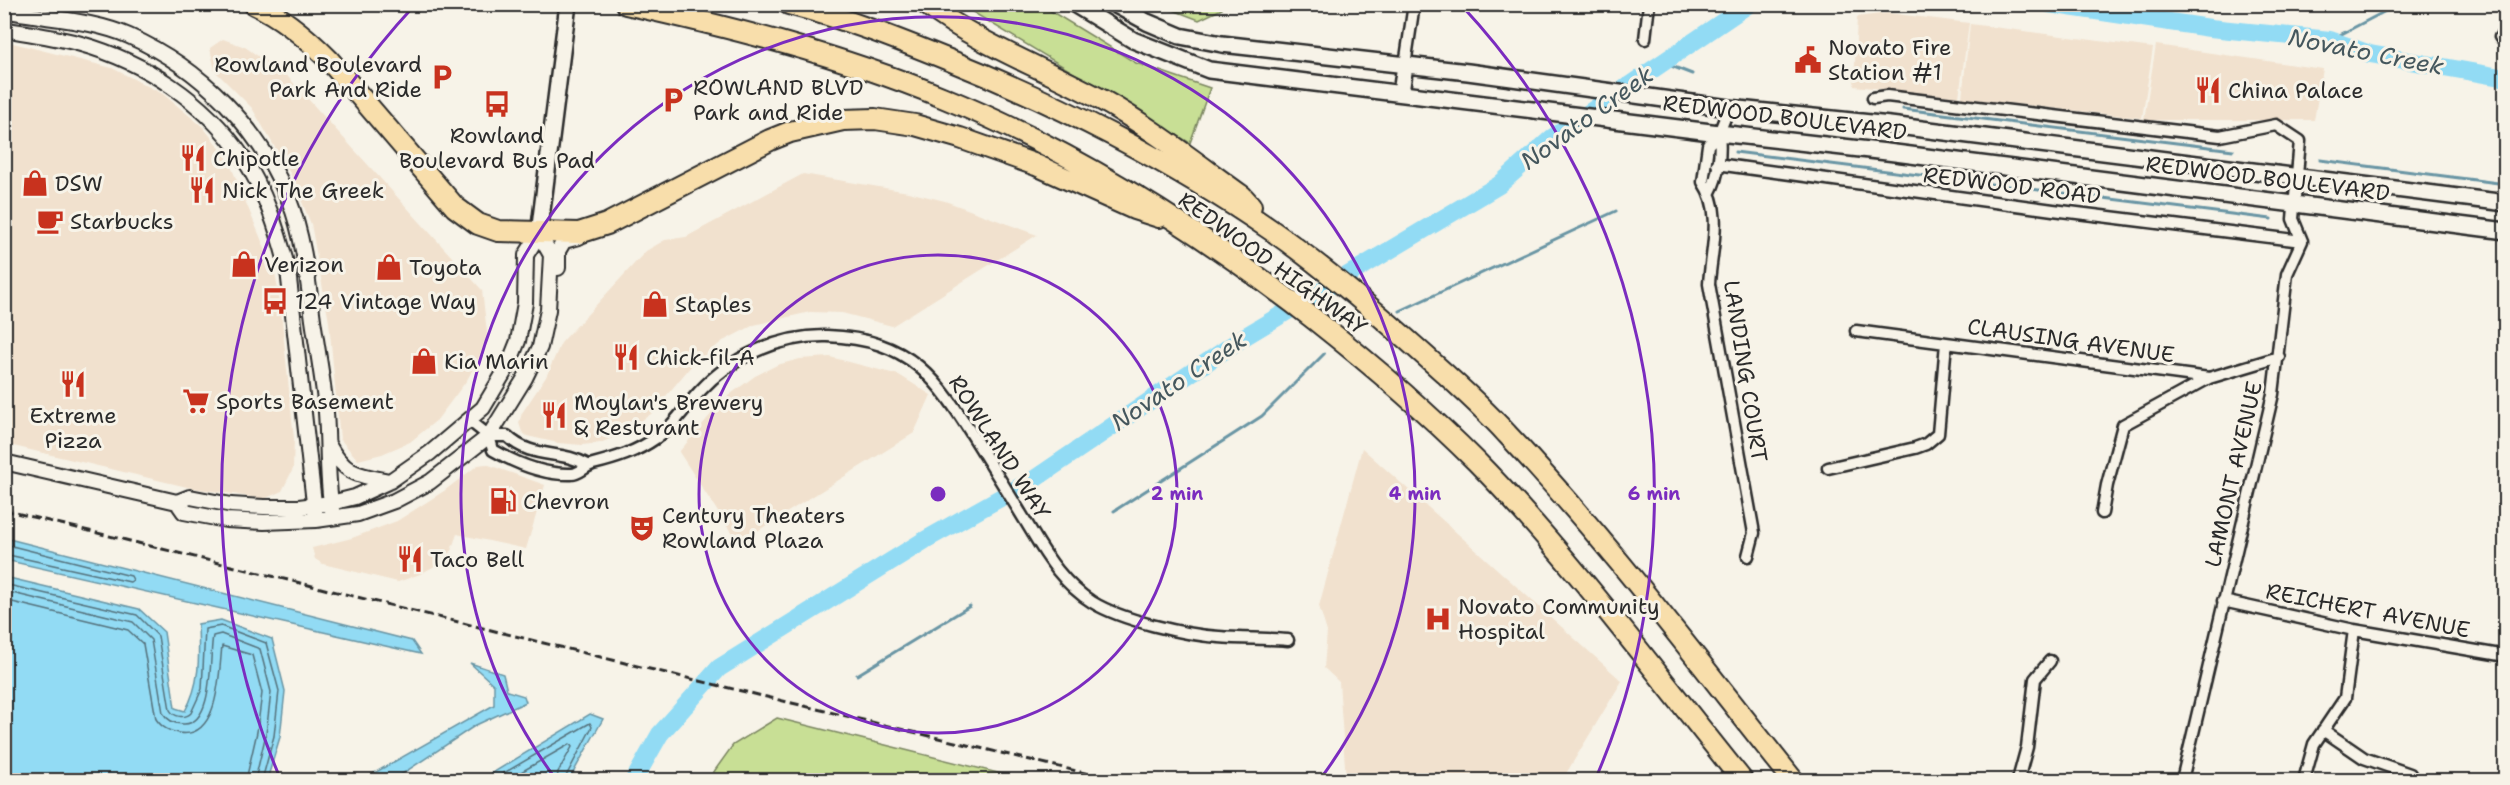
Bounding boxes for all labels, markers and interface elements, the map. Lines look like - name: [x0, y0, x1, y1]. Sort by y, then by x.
- water label: Novato Creek: [2286, 21, 2447, 83]
- place label: Novato Fire Station #1: [1828, 33, 1952, 87]
- public building icon: Novato Fire Station #1: [1793, 45, 1823, 75]
- place label: Rowland Boulevard Park And Ride: [214, 50, 422, 104]
- water label: Novato Creek: [1514, 59, 1660, 177]
- parking icon: Rowland Boulevard Park And Ride: [427, 62, 457, 92]
- place label: ROWLAND BLVD Park and Ride: [693, 73, 863, 127]
- restaurant icon: China Palace: [2193, 75, 2223, 105]
- place label: China Palace: [2228, 76, 2364, 105]
- parking icon: ROWLAND BLVD Park and Ride: [658, 85, 688, 115]
- street label: REDWOOD BOULEVARD: [1661, 88, 1909, 147]
- bus stop icon: Rowland Boulevard Bus Pad: [482, 89, 512, 119]
- place label: Rowland Boulevard Bus Pad: [399, 121, 595, 175]
- restaurant icon: Chipotle: [178, 143, 208, 173]
- place label: Chipotle: [213, 144, 300, 173]
- street label: REDWOOD BOULEVARD: [2144, 149, 2392, 208]
- street label: REDWOOD ROAD: [1921, 160, 2103, 211]
- shop icon: DSW: [20, 168, 50, 198]
- place label: DSW: [55, 169, 103, 198]
- restaurant icon: Nick The Greek: [187, 175, 217, 205]
- place label: Nick The Greek: [222, 176, 385, 205]
- street label: REDWOOD HIGHWAY: [1173, 185, 1373, 342]
- cafe icon: Starbucks: [35, 206, 65, 236]
- place label: Starbucks: [70, 207, 174, 236]
- shop icon: Verizon: [229, 249, 259, 279]
- place label: Verizon: [264, 250, 344, 279]
- shop icon: Toyota: [374, 252, 404, 282]
- place label: Toyota: [409, 253, 482, 282]
- street label: LANDING COURT: [1717, 278, 1774, 464]
- bus stop icon: 124 Vintage Way: [260, 286, 290, 316]
- place label: 124 Vintage Way: [295, 287, 476, 316]
- shop icon: Staples: [640, 289, 670, 319]
- place label: Staples: [675, 290, 752, 319]
- street label: CLAUSING AVENUE: [1965, 312, 2176, 369]
- water label: Novato Creek: [1105, 324, 1254, 438]
- restaurant icon: Chick-fil-A: [611, 342, 641, 372]
- place label: Chick-fil-A: [646, 343, 755, 372]
- shop icon: Kia Marin: [409, 346, 439, 376]
- place label: Kia Marin: [444, 347, 548, 376]
- restaurant icon: Extreme Pizza: [58, 369, 88, 399]
- street label: ROWLAND WAY: [942, 369, 1057, 525]
- street label: LAMONT AVENUE: [2198, 378, 2269, 570]
- supermarket icon: Sports Basement: [181, 386, 211, 416]
- place label: Sports Basement: [216, 387, 394, 416]
- place label: Moylan's Brewery & Resturant: [574, 388, 763, 442]
- restaurant icon: Moylan's Brewery & Resturant: [539, 400, 569, 430]
- place label: Extreme Pizza: [29, 401, 117, 455]
- text: 2 min: [1151, 482, 1203, 506]
- text: 4 min: [1389, 482, 1441, 506]
- text: 6 min: [1628, 482, 1680, 506]
- centre of rings: [928, 484, 948, 504]
- fuel station icon: Chevron: [488, 486, 518, 516]
- place label: Chevron: [523, 487, 610, 516]
- place label: Century Theaters Rowland Plaza: [662, 501, 845, 555]
- theatre icon: Century Theaters Rowland Plaza: [627, 513, 657, 543]
- restaurant icon: Taco Bell: [395, 544, 425, 574]
- place label: Taco Bell: [430, 545, 525, 574]
- street label: REICHERT AVENUE: [2263, 576, 2472, 644]
- place label: Novato Community Hospital: [1458, 592, 1660, 646]
- hospital icon: Novato Community Hospital: [1423, 604, 1453, 634]

